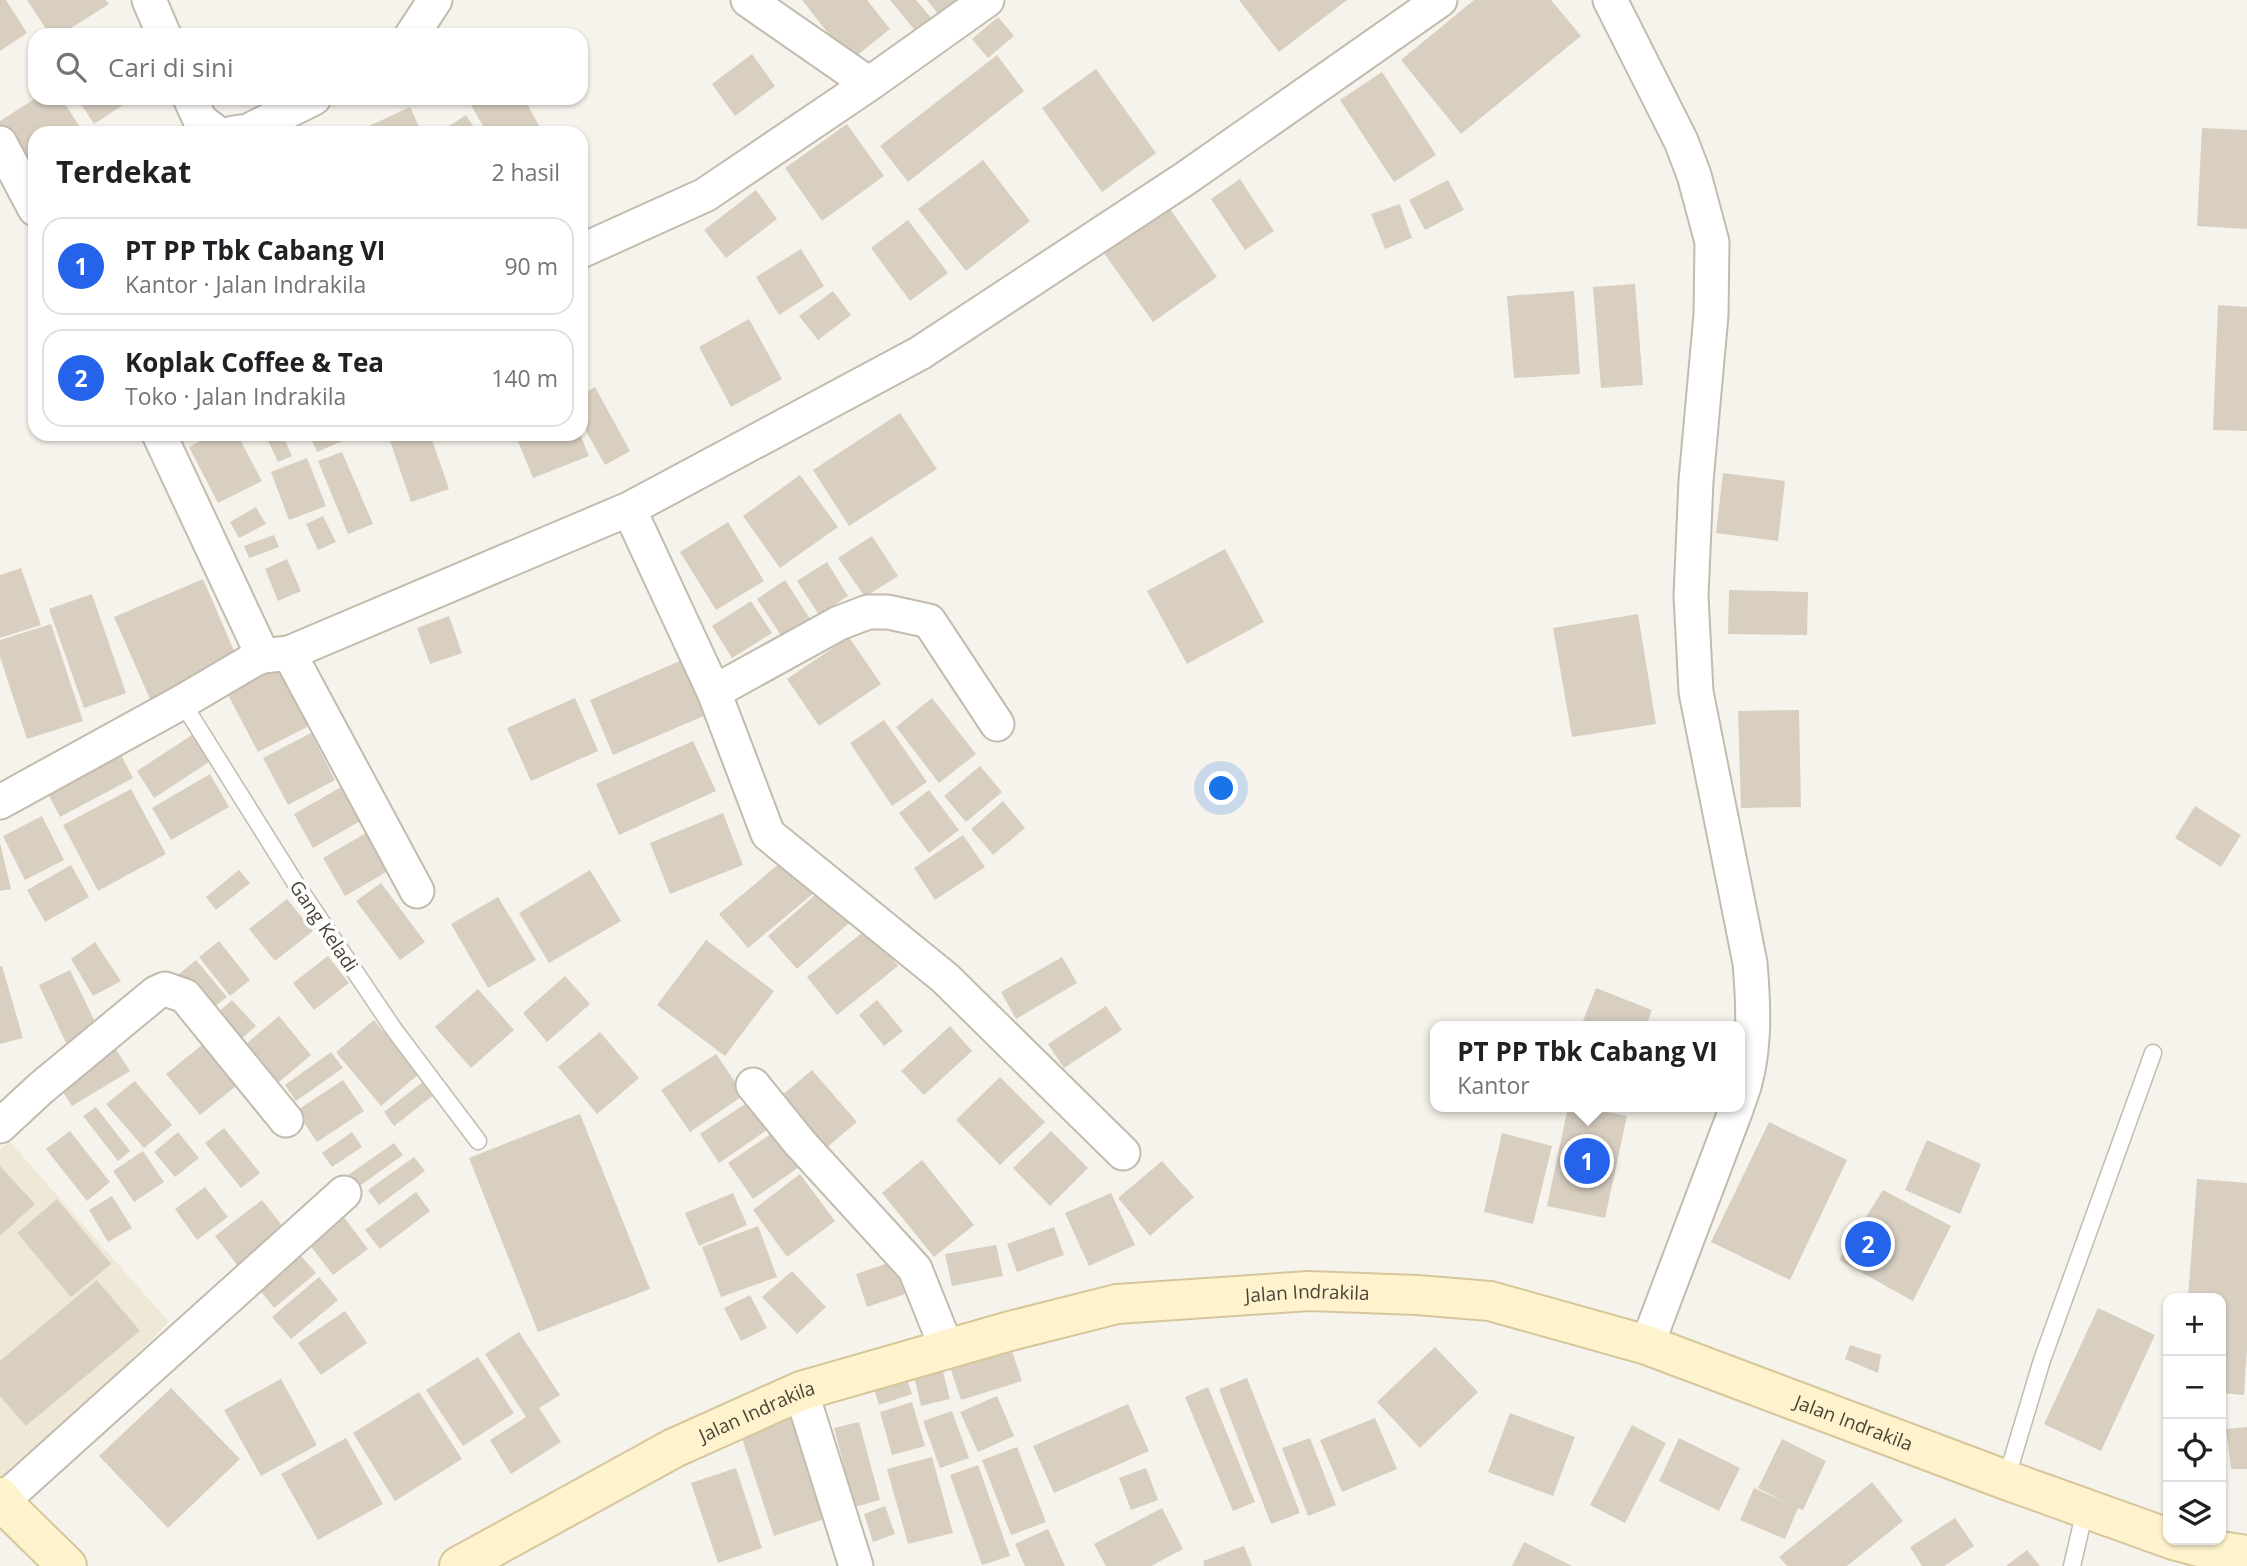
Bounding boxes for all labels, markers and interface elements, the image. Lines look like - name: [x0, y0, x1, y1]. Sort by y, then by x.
- search box: [28, 28, 588, 105]
- icon: search: [52, 48, 90, 86]
- text: Cari di sini: [108, 49, 233, 85]
- text: Terdekat: [56, 151, 191, 192]
- text: 2 hasil: [491, 156, 560, 188]
- text: PT PP Tbk Cabang VI: [125, 232, 385, 268]
- text: 1: [74, 250, 88, 282]
- text: 90 m: [504, 250, 558, 282]
- text: Kantor · Jalan Indrakila: [125, 268, 366, 300]
- text: Koplak Coffee & Tea: [125, 344, 384, 380]
- text: 2: [74, 362, 88, 394]
- text: 140 m: [491, 362, 558, 394]
- text: Toko · Jalan Indrakila: [125, 380, 346, 412]
- your location: [1204, 771, 1238, 805]
- street label: Gang Keladi: [284, 875, 364, 977]
- popup: [1430, 1021, 1745, 1112]
- text: PT PP Tbk Cabang VI: [1457, 1033, 1718, 1069]
- text: Kantor: [1457, 1069, 1530, 1101]
- pin: 1: [1564, 1135, 1610, 1187]
- pin: 2: [1845, 1218, 1891, 1270]
- street label: Jalan Indrakila: [1242, 1278, 1370, 1308]
- map controls: [2163, 1293, 2226, 1545]
- button: +: [2163, 1293, 2226, 1356]
- button: −: [2163, 1356, 2226, 1419]
- street label: Jalan Indrakila: [693, 1375, 818, 1449]
- street label: Jalan Indrakila: [1789, 1388, 1917, 1457]
- button: locate: [2163, 1419, 2226, 1482]
- button: layers: [2163, 1482, 2226, 1545]

